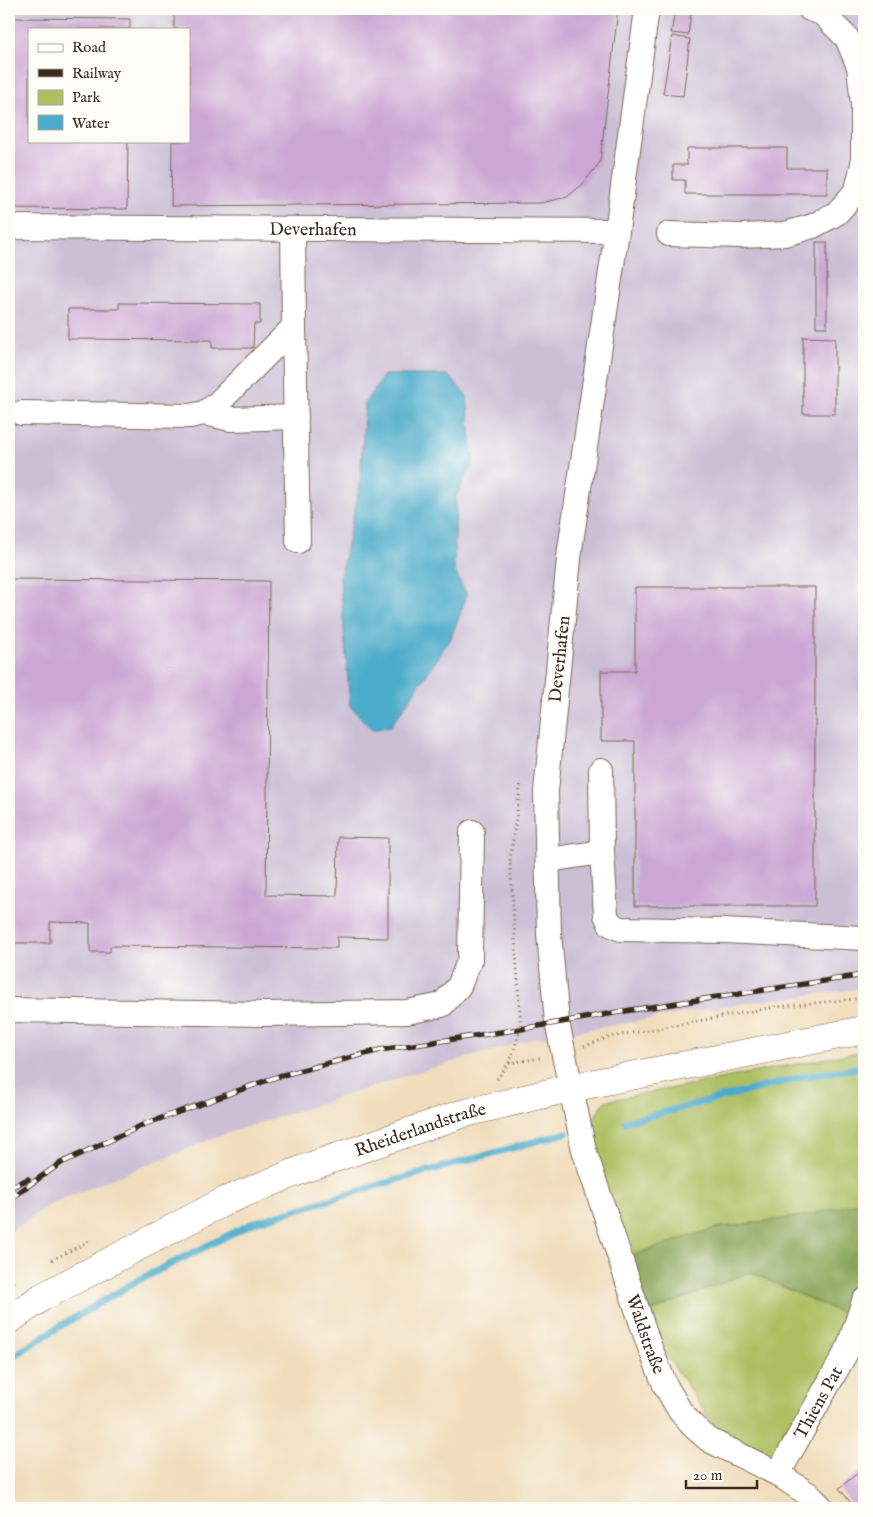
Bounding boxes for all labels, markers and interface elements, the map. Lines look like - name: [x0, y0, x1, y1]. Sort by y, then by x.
- legend: [28, 28, 190, 142]
- text: Road: [72, 38, 107, 57]
- text: Railway: [72, 64, 122, 83]
- text: Park: [72, 88, 102, 107]
- text: Water: [72, 114, 110, 133]
- street label: Deverhafen: [269, 219, 357, 242]
- street label: Deverhafen: [545, 614, 577, 704]
- street label: Rheiderlandstraße: [352, 1098, 488, 1163]
- street label: Waldstraße: [620, 1292, 669, 1378]
- street label: Thiens Pat: [790, 1363, 849, 1444]
- scale bar: [686, 1457, 757, 1489]
- text: 20 m: [693, 1466, 723, 1485]

